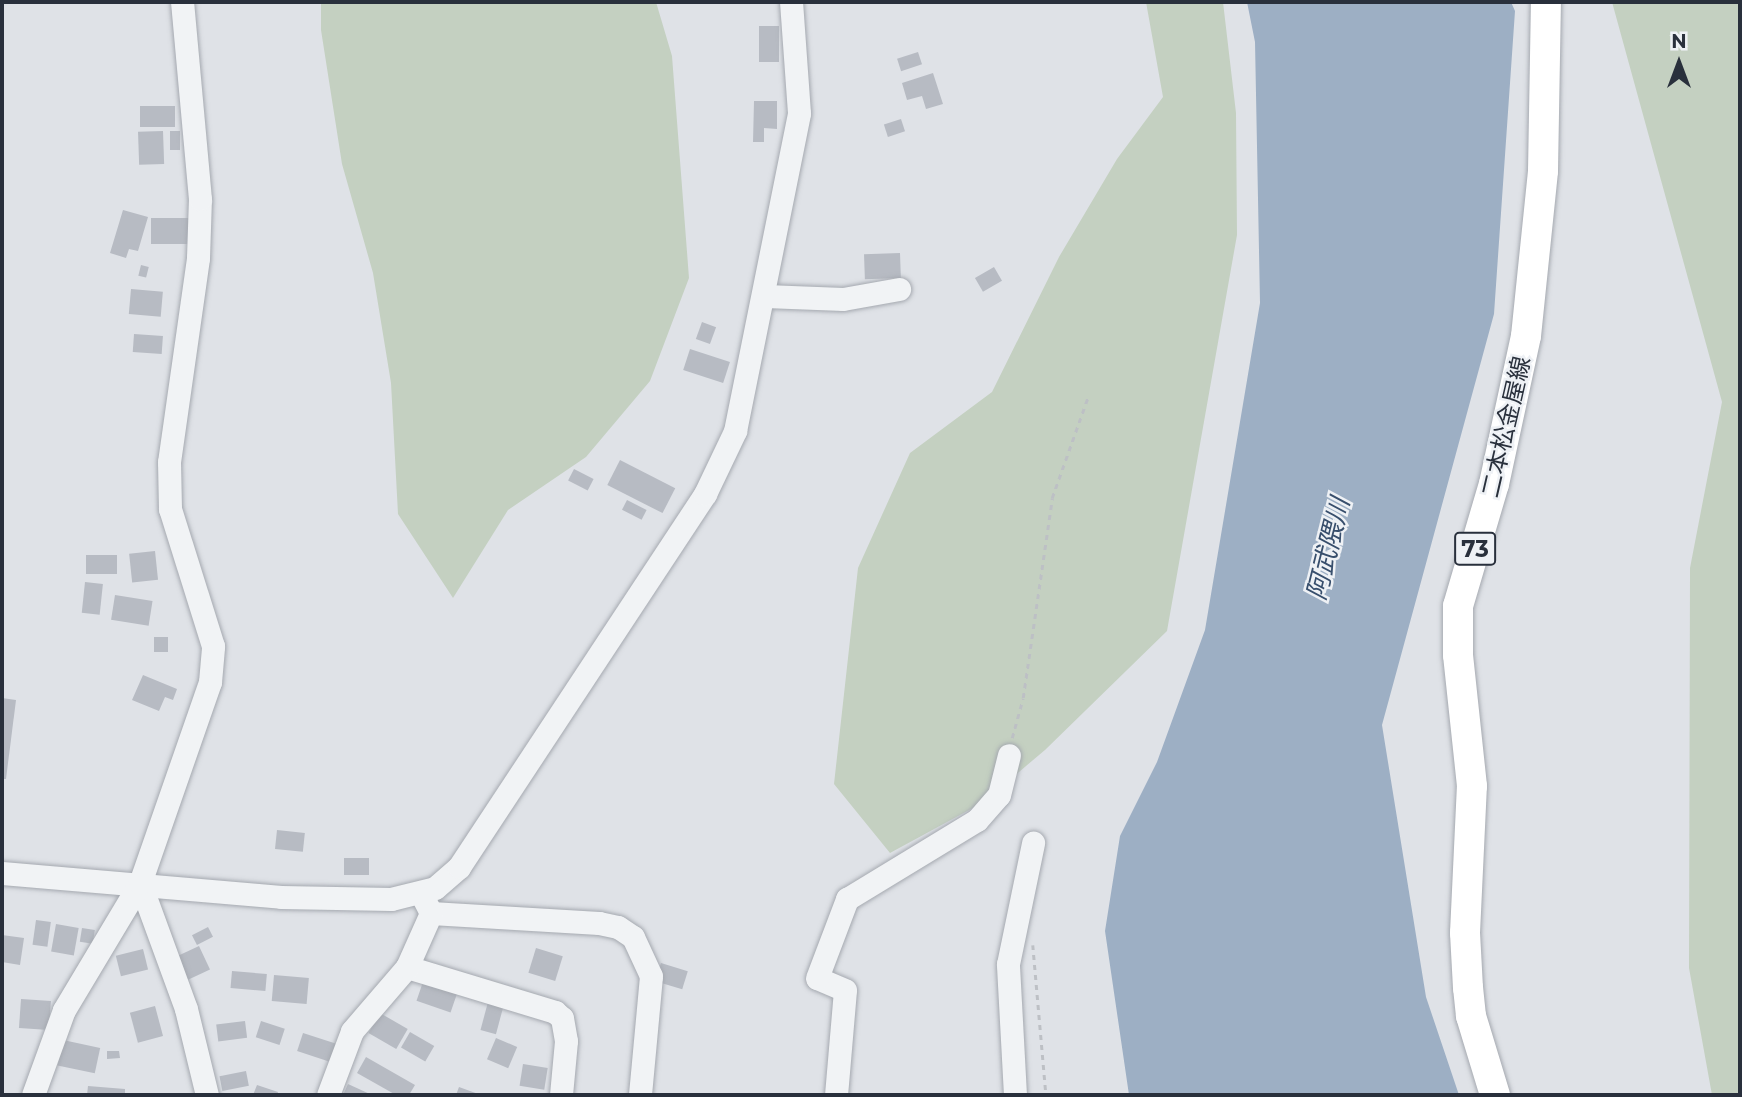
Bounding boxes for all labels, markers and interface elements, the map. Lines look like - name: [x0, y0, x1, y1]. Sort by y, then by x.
- north arrow: [1644, 28, 1714, 98]
- text: N: [1671, 30, 1687, 53]
- street label: 二本松金屋線: [1476, 354, 1536, 500]
- water label: 阿武隈川: [1301, 495, 1357, 603]
- road number: 73: [1454, 530, 1496, 568]

